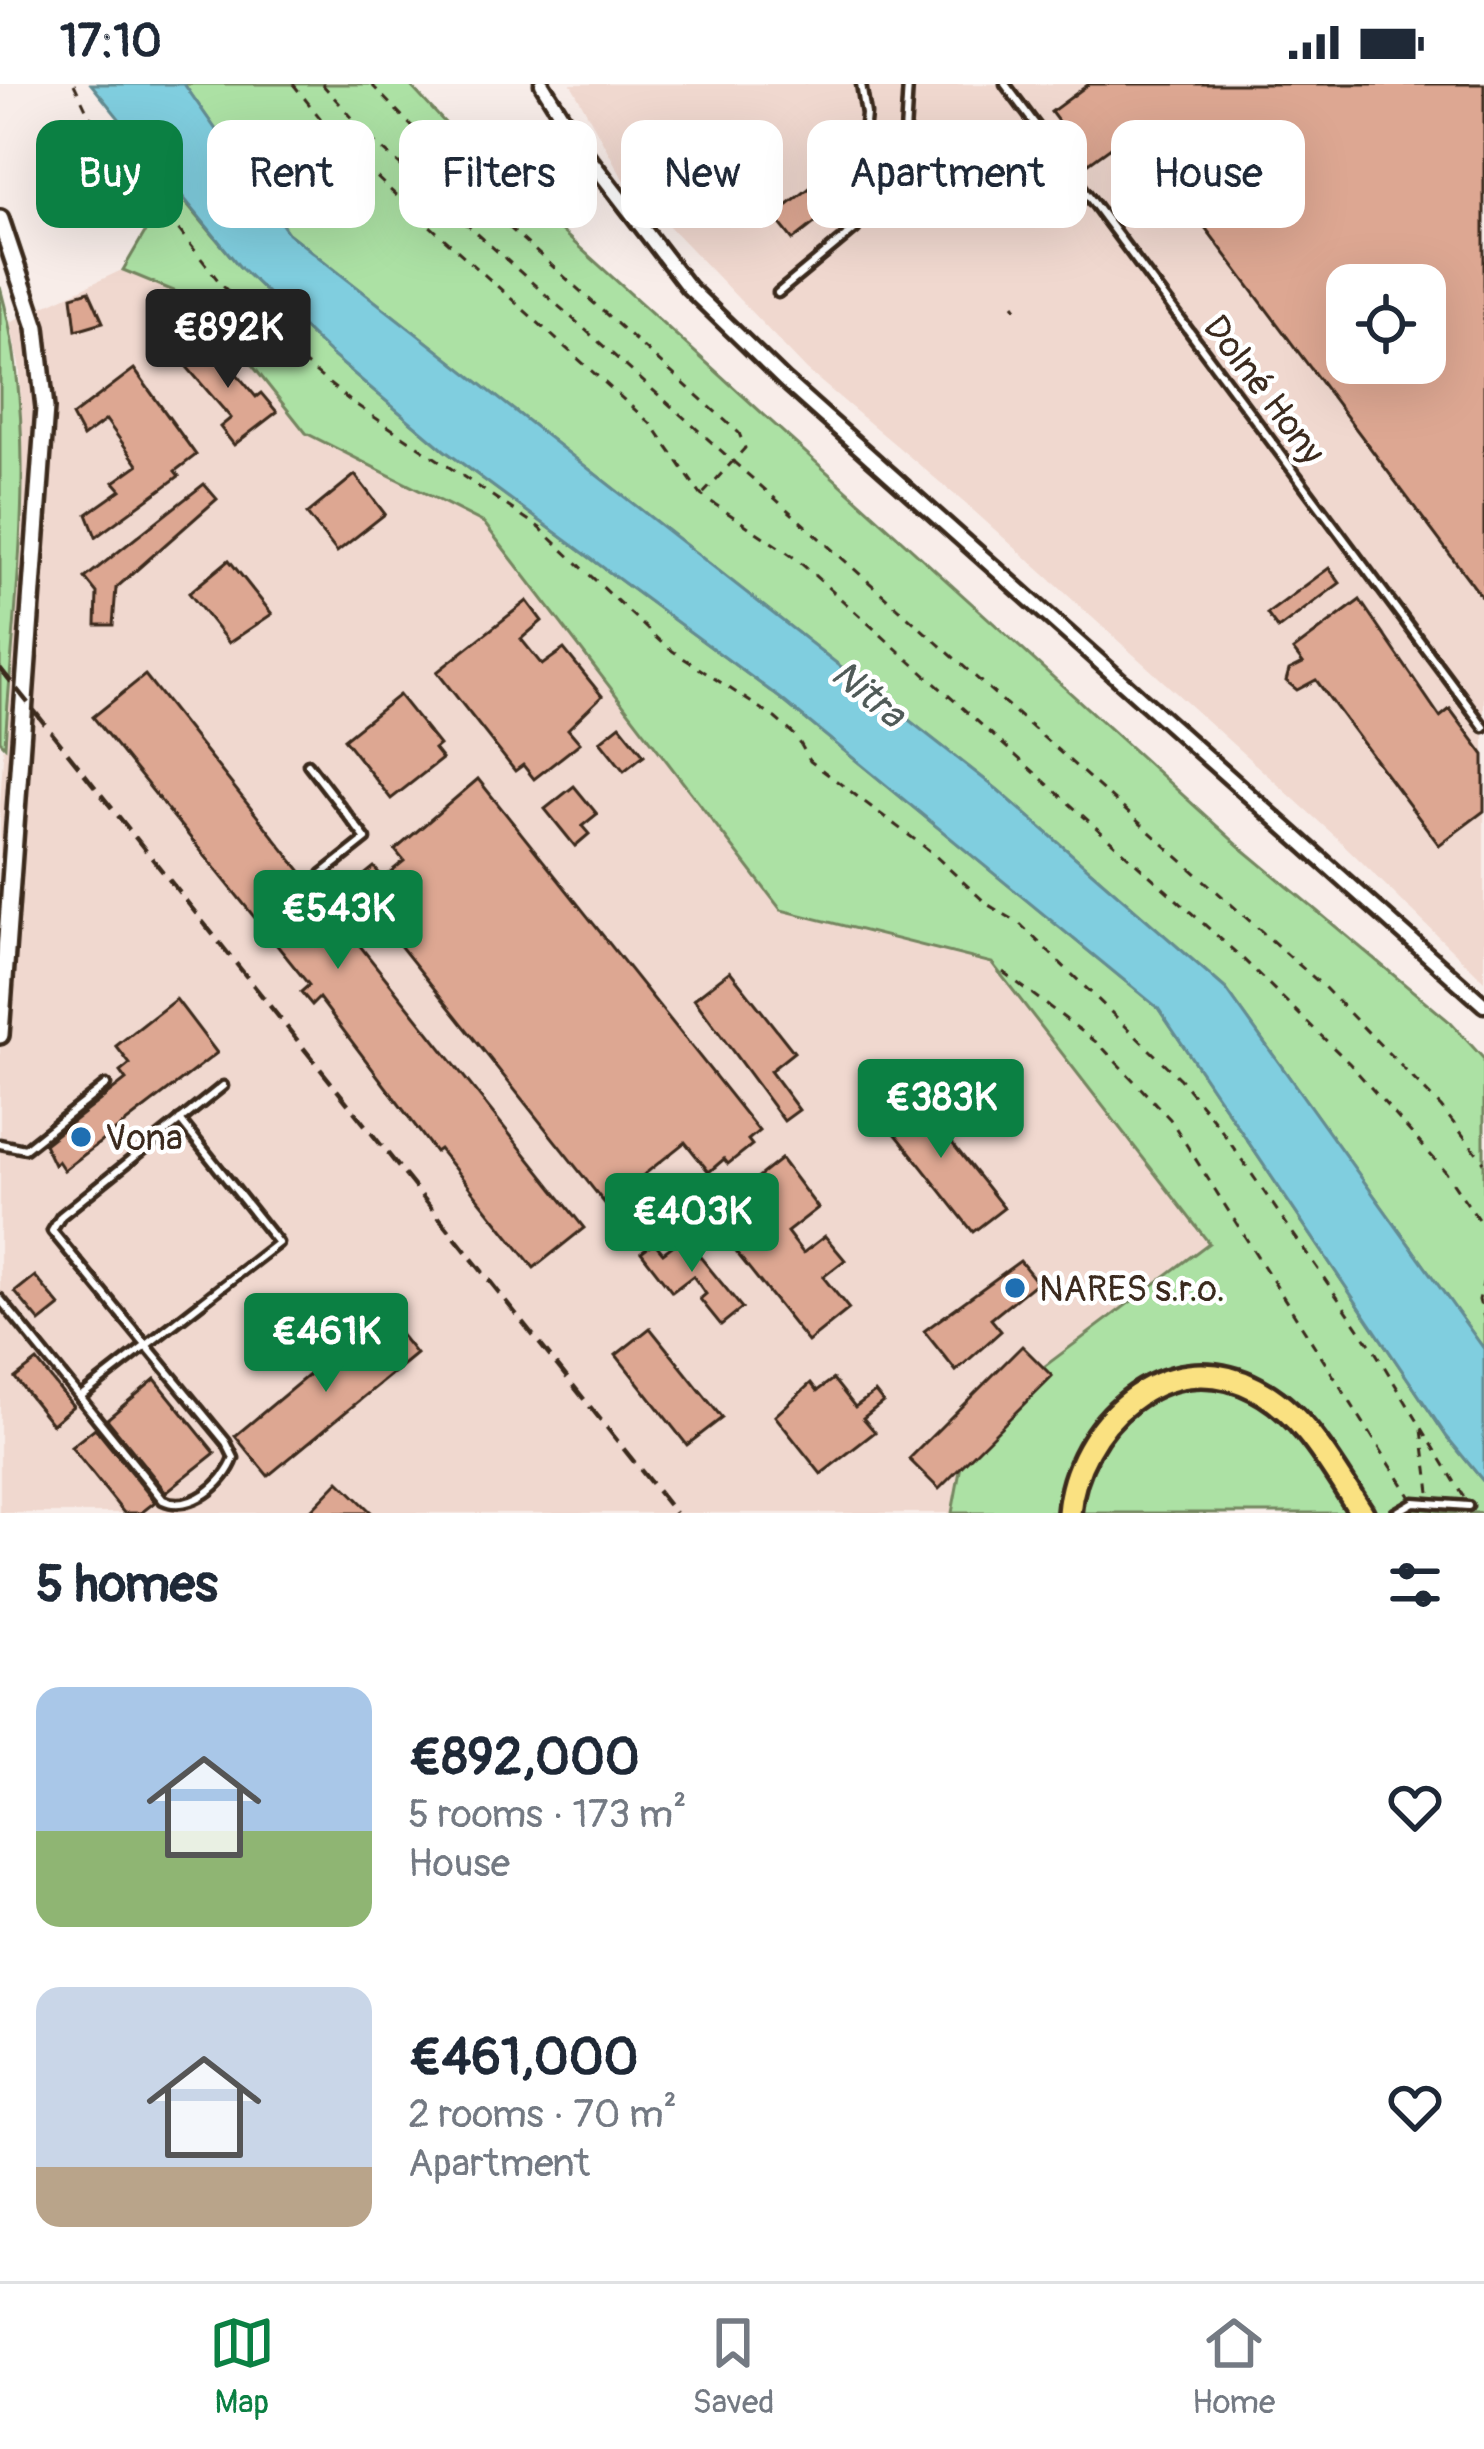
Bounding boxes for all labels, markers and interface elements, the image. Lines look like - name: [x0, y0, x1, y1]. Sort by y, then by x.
- text: 17:10: [60, 14, 162, 70]
- chip: Buy: [36, 120, 183, 228]
- chip: Rent: [207, 120, 375, 228]
- chip: Filters: [399, 120, 597, 228]
- chip: New: [621, 120, 783, 228]
- chip: Apartment: [807, 120, 1087, 228]
- chip: House: [1111, 120, 1305, 228]
- map controls: [1326, 264, 1446, 384]
- button: locate: [1326, 264, 1446, 384]
- pin: €892K: [144, 289, 312, 391]
- text: €892K: [173, 303, 283, 352]
- street label: Dolné Hony: [1193, 307, 1334, 473]
- water label: Nitra: [821, 650, 916, 740]
- pin: €543K: [254, 870, 422, 972]
- text: €543K: [281, 884, 395, 933]
- pin: €383K: [857, 1059, 1025, 1161]
- text: €383K: [885, 1073, 997, 1122]
- place label: Vona: [105, 1116, 183, 1161]
- marker: Vona: [68, 1124, 94, 1150]
- pin: €403K: [608, 1173, 776, 1275]
- text: €403K: [632, 1187, 752, 1236]
- place label: NARES s.r.o.: [1039, 1267, 1225, 1312]
- marker: NARES s.r.o.: [1002, 1275, 1028, 1301]
- pin: €461K: [242, 1293, 410, 1395]
- text: €461K: [271, 1307, 381, 1356]
- icon: filters: [1382, 1552, 1448, 1618]
- text: 5 homes: [36, 1553, 218, 1617]
- text: €892,000: [408, 1726, 640, 1790]
- icon: home: [132, 1735, 276, 1879]
- icon: heart: [1382, 1774, 1448, 1840]
- text: 5 rooms · 173 m²: [408, 1790, 687, 1839]
- text: House: [408, 1839, 510, 1888]
- text: €461,000: [408, 2026, 638, 2090]
- icon: home: [132, 2035, 276, 2179]
- icon: heart: [1382, 2074, 1448, 2140]
- text: 2 rooms · 70 m²: [408, 2090, 677, 2139]
- text: Apartment: [408, 2139, 590, 2188]
- tab: Map: [209, 2310, 275, 2423]
- tab: Saved: [692, 2310, 774, 2423]
- tab: Home: [1192, 2310, 1275, 2423]

